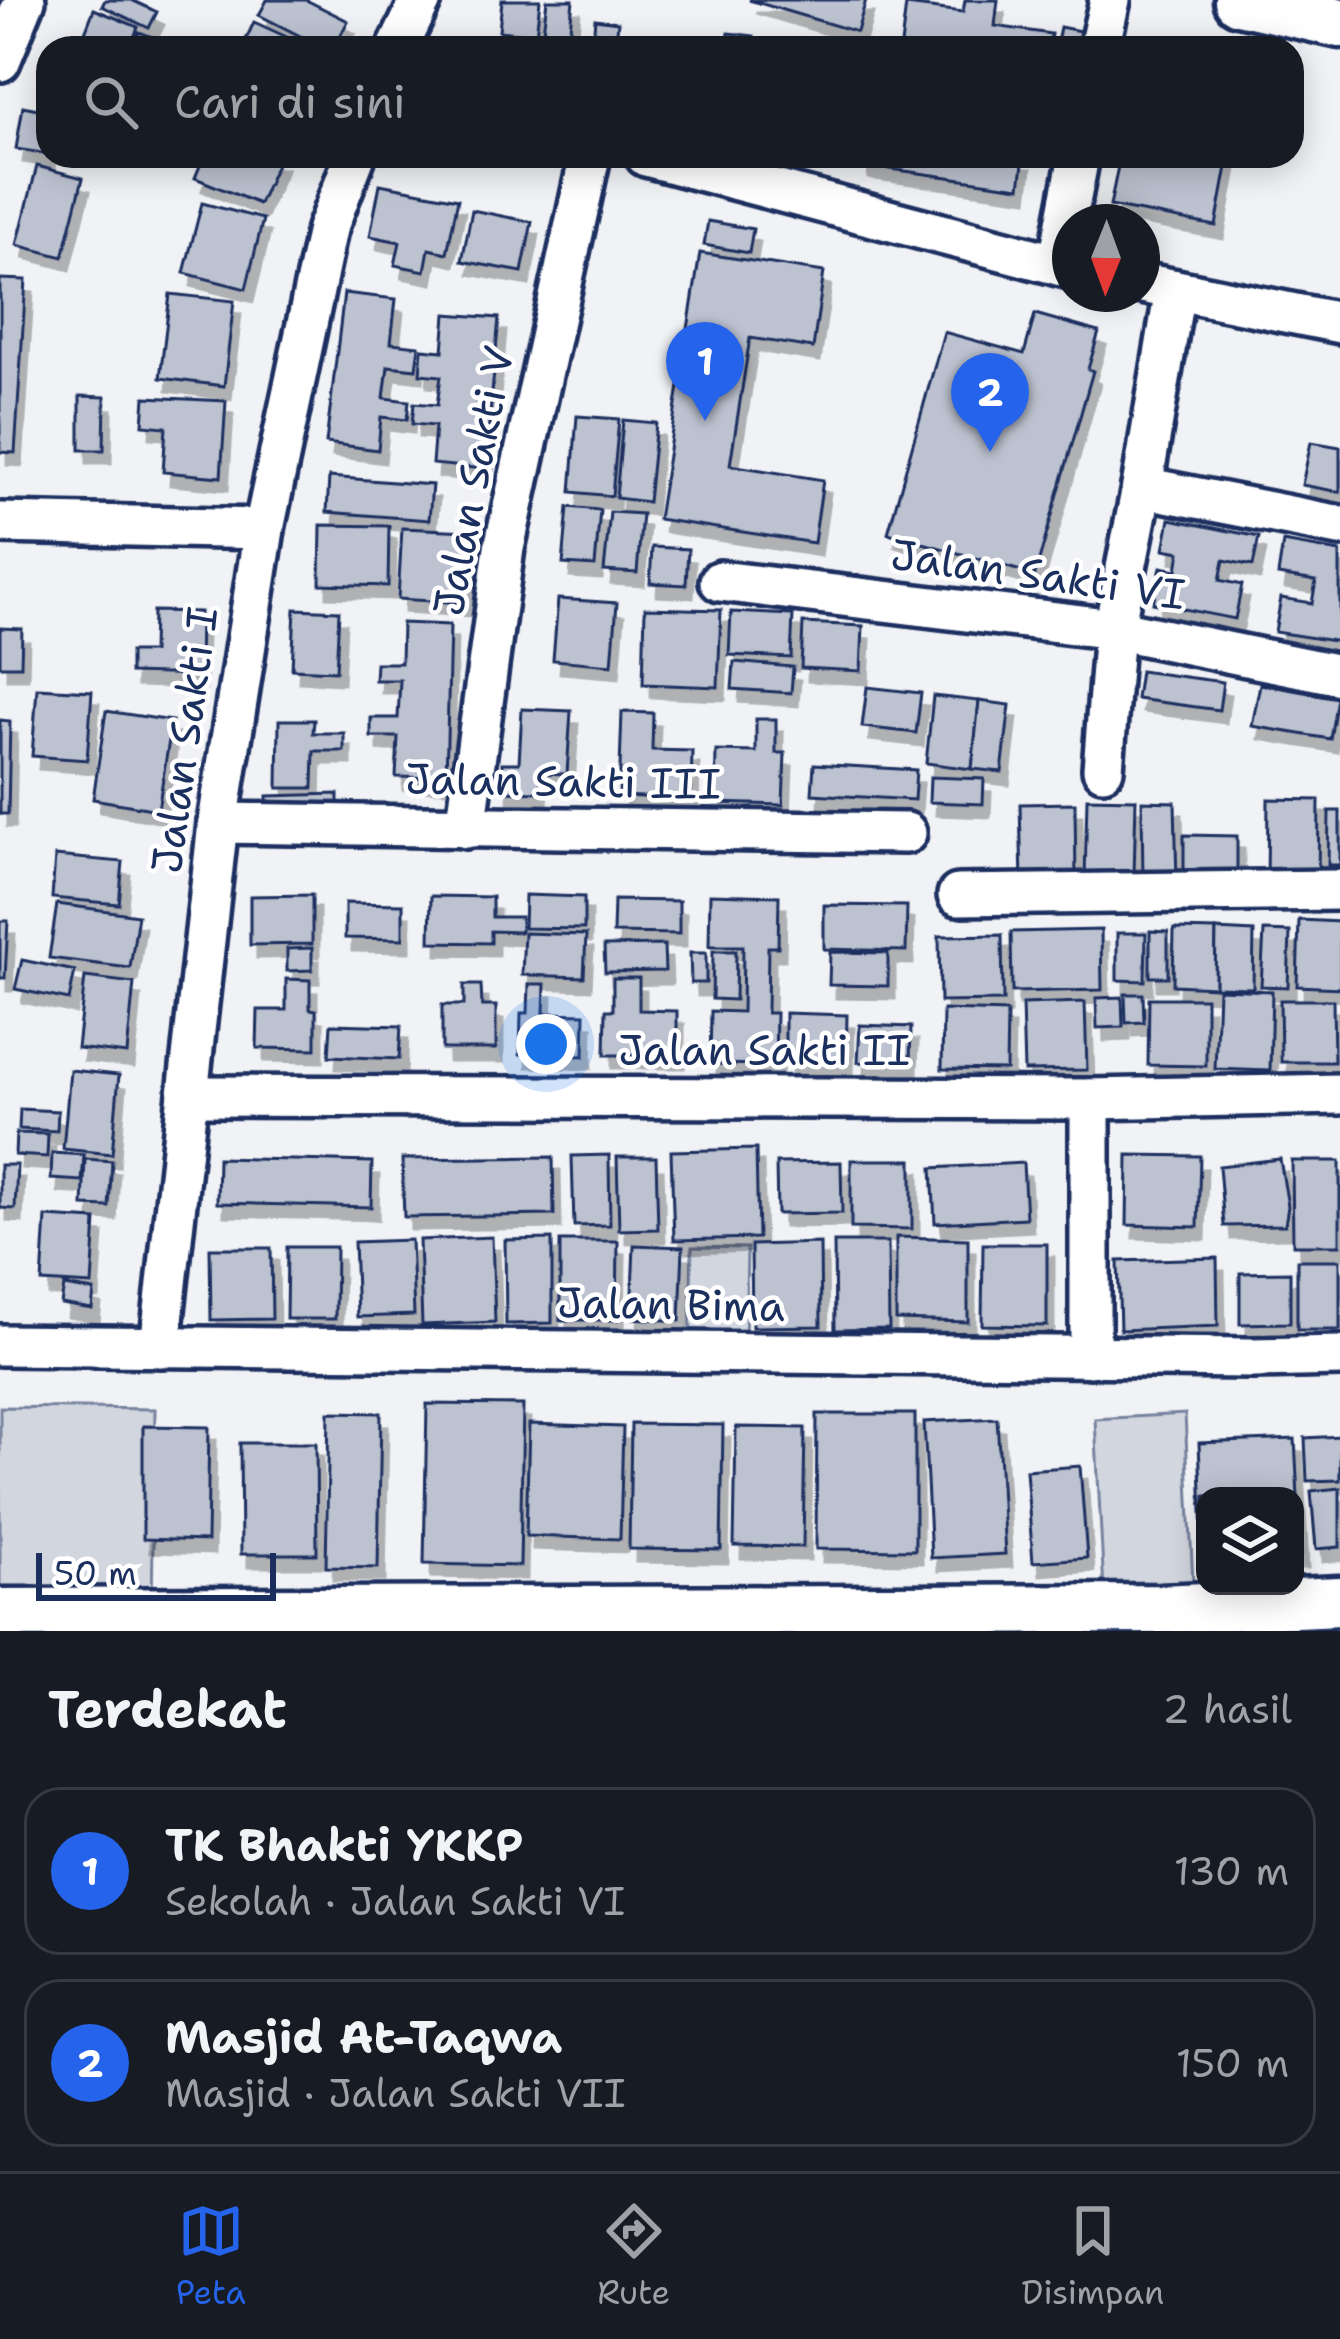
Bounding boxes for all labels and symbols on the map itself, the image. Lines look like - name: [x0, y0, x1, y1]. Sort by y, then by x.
- north arrow: [1052, 204, 1160, 312]
- pin: 1: [666, 322, 744, 421]
- street label: Jalan Sakti V: [419, 341, 527, 621]
- pin: 2: [951, 353, 1029, 452]
- street label: Jalan Sakti VI: [887, 526, 1189, 622]
- street label: Jalan Sakti I: [138, 603, 230, 877]
- street label: Jalan Sakti III: [405, 750, 721, 812]
- your location: [516, 1014, 576, 1074]
- street label: Jalan Sakti II: [618, 1022, 910, 1078]
- street label: Jalan Bima: [557, 1274, 785, 1334]
- scale bar: [36, 1547, 276, 1600]

